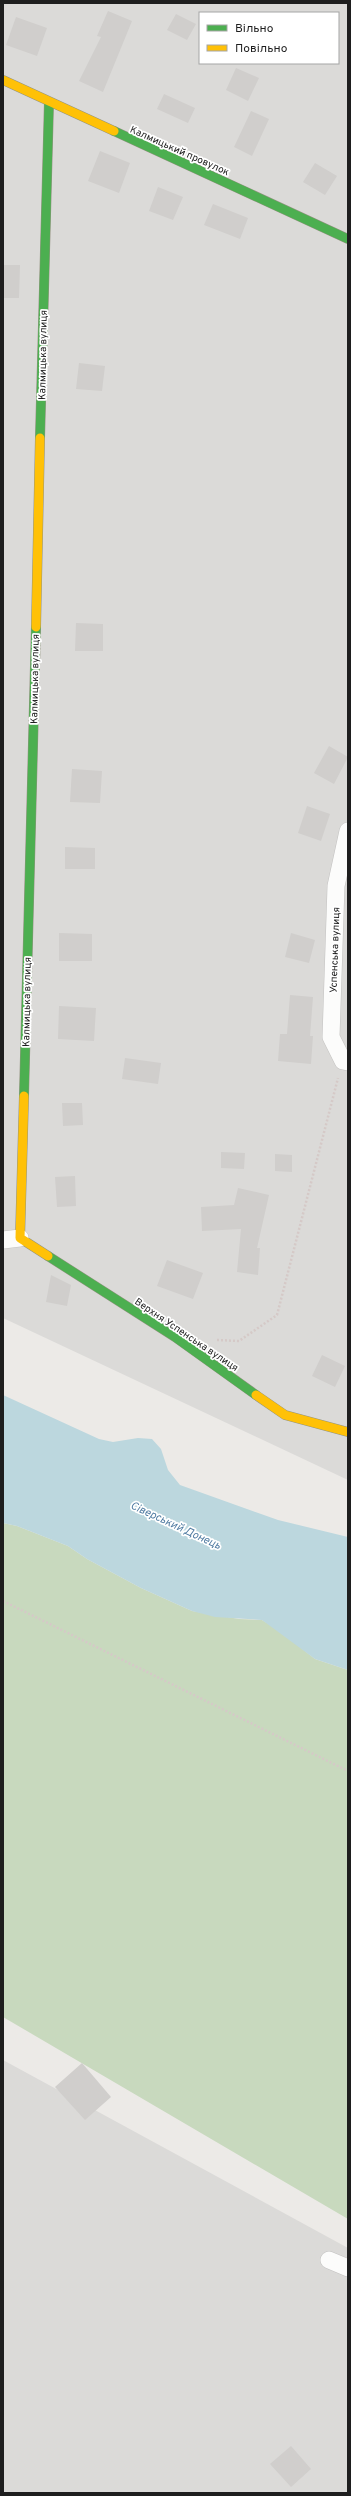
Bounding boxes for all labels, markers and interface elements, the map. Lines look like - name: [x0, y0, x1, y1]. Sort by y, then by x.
- legend: [199, 12, 339, 64]
- text: Вільно: [235, 21, 274, 37]
- text: Повільно: [235, 41, 288, 57]
- street label: Калмицький провулок: [128, 124, 231, 179]
- street label: Калмицька вулиця: [36, 310, 51, 400]
- street label: Калмицька вулиця: [28, 634, 43, 724]
- street label: Успенська вулиця: [328, 907, 343, 993]
- street label: Калмицька вулиця: [20, 957, 35, 1047]
- street label: Верхня Успенська вулиця: [132, 1296, 241, 1375]
- water label: Сіверський Донець: [128, 1499, 223, 1553]

